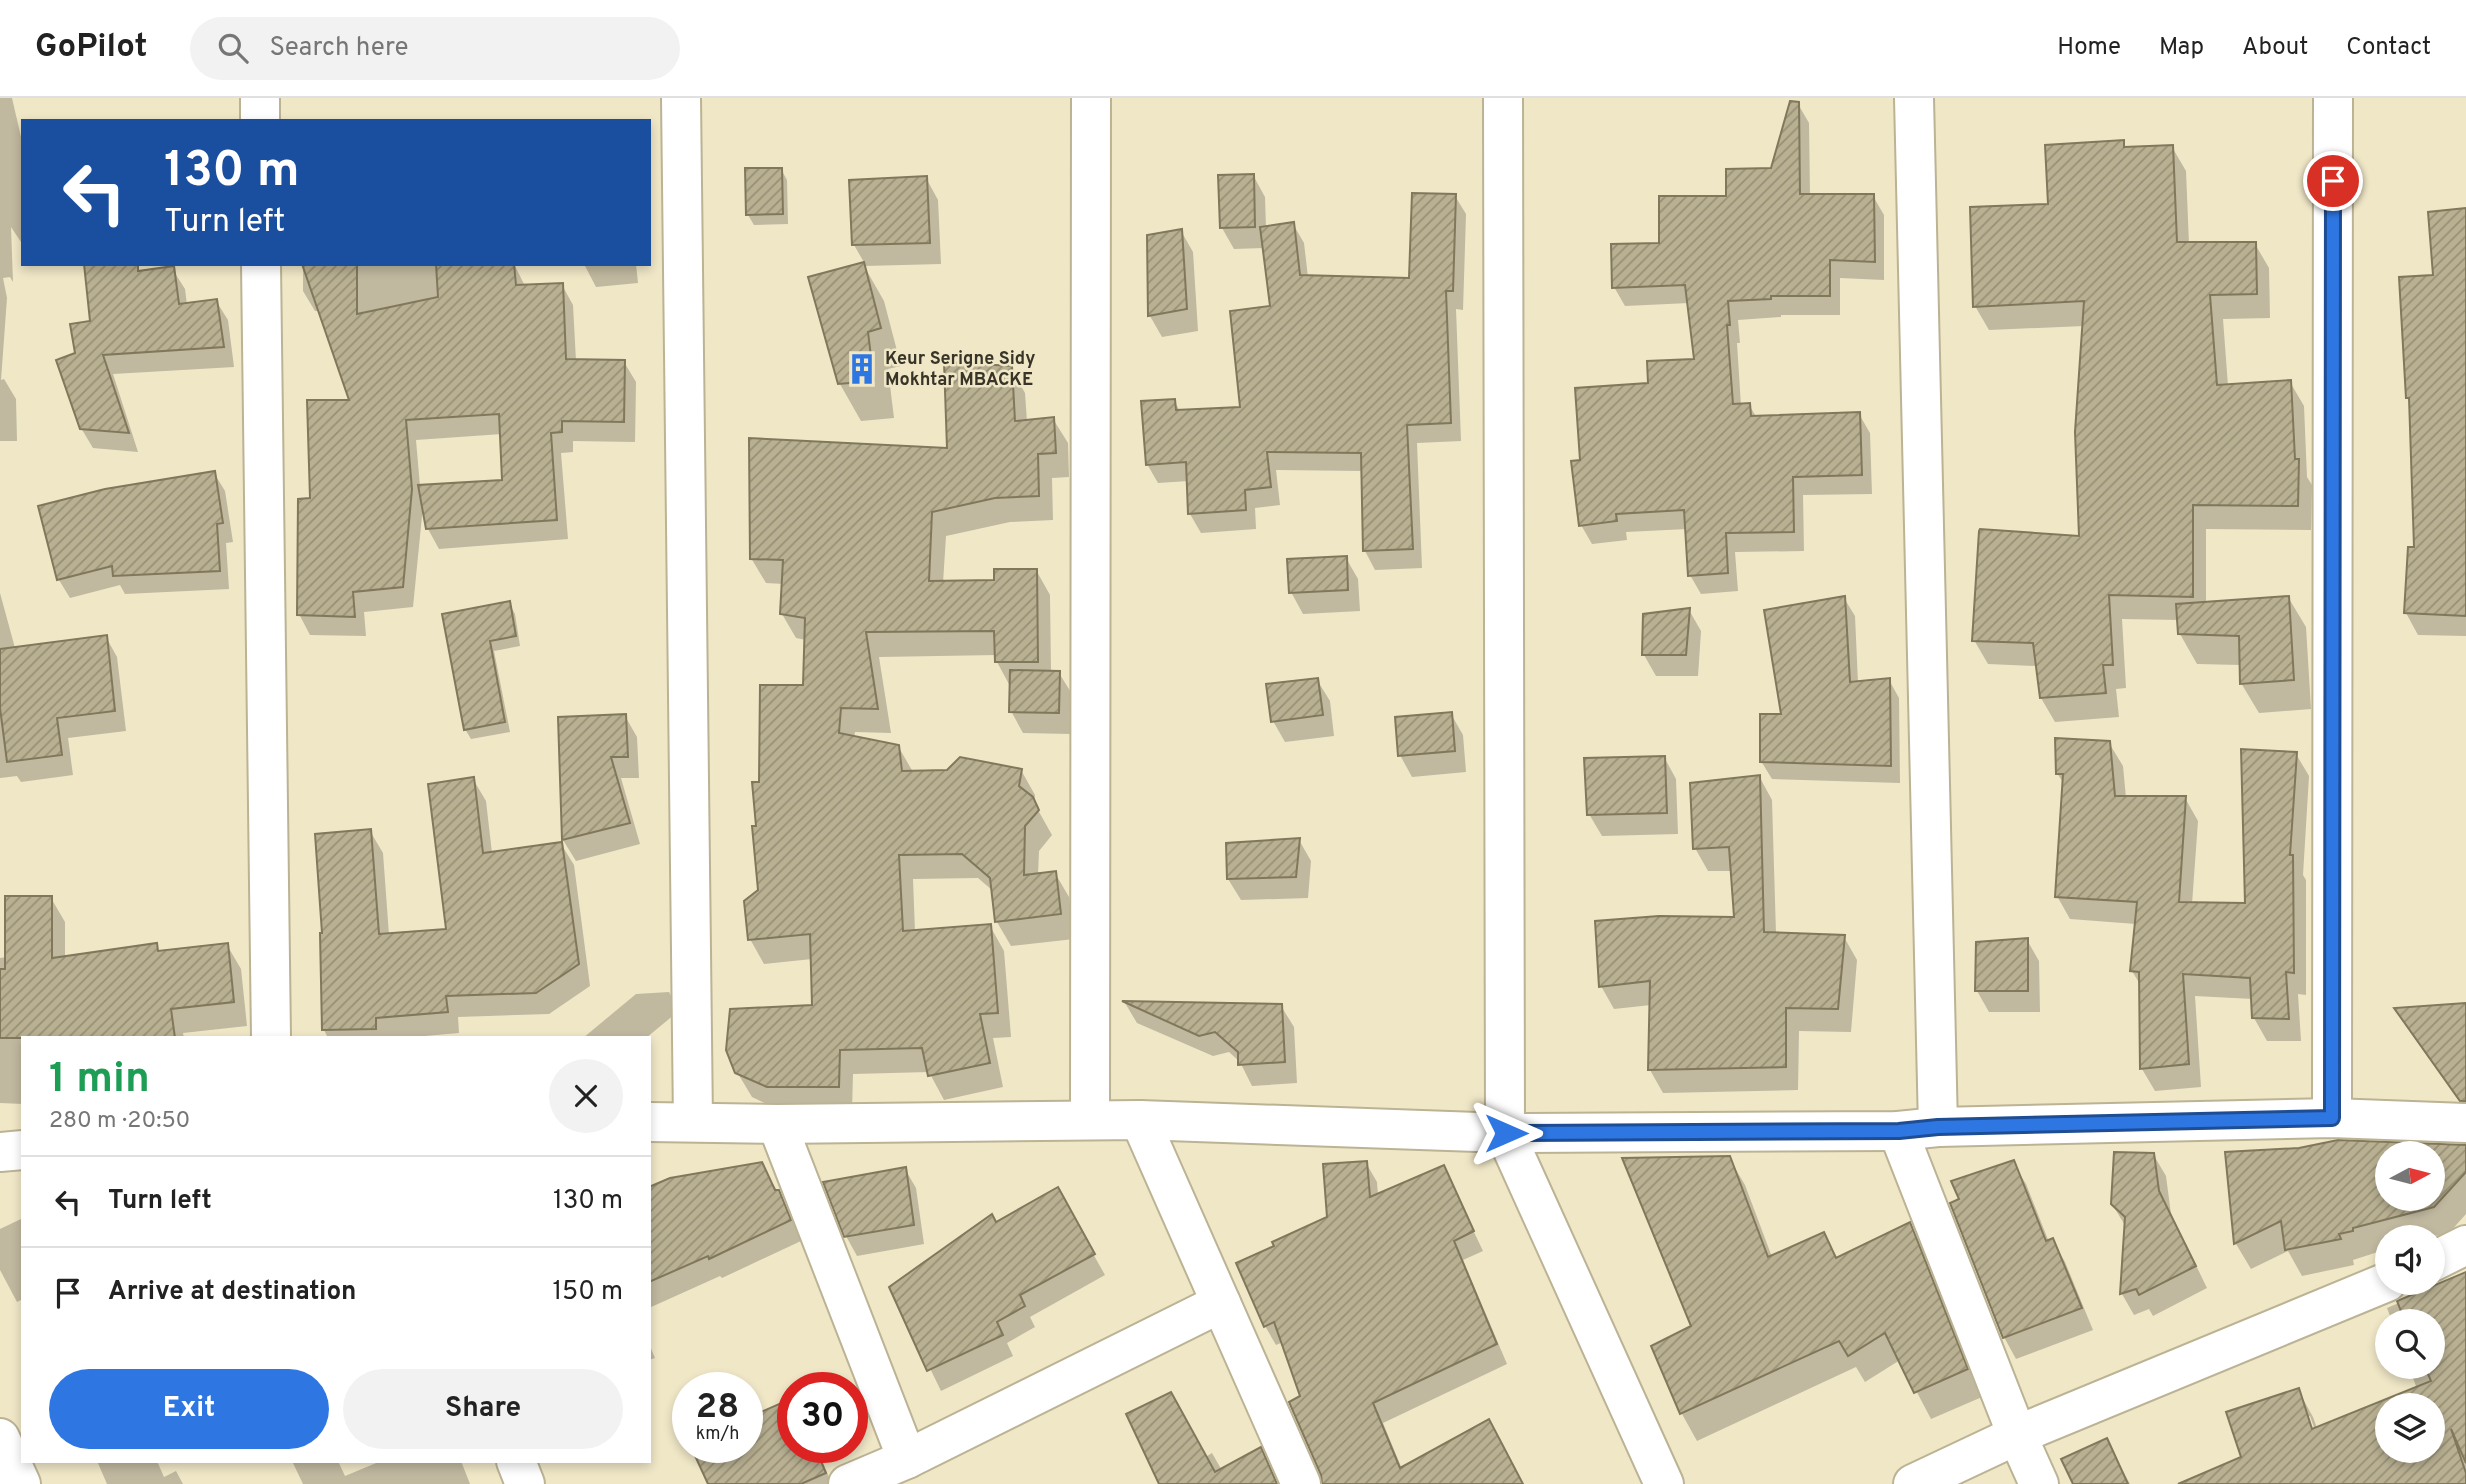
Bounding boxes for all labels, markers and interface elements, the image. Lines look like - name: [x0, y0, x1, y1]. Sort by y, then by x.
- search box: [190, 17, 680, 80]
- text: GoPilot: [35, 27, 148, 69]
- icon: search: [214, 29, 252, 67]
- text: Search here: [270, 32, 408, 65]
- text: Home: [2057, 33, 2121, 63]
- text: Map: [2159, 33, 2204, 63]
- text: About: [2242, 33, 2308, 63]
- text: Contact: [2346, 33, 2431, 63]
- text: 130 m: [164, 142, 300, 204]
- icon: left: [49, 147, 140, 238]
- pin: [2303, 151, 2363, 211]
- icon: arrive: [2314, 162, 2352, 200]
- text: Turn left: [164, 203, 285, 243]
- place label: Keur Serigne Sidy Mokhtar MBACKE: [885, 348, 1035, 392]
- building icon: Keur Serigne Sidy Mokhtar MBACKE: [845, 352, 879, 386]
- text: 1 min: [49, 1054, 150, 1107]
- button: close: [549, 1059, 623, 1133]
- position arrow: [1469, 1096, 1543, 1170]
- text: 280 m · 20:50: [49, 1107, 190, 1136]
- north arrow: [2375, 1141, 2445, 1211]
- map controls: [2375, 1141, 2445, 1463]
- icon: left: [49, 1183, 87, 1221]
- text: Turn left: [108, 1185, 212, 1218]
- text: 130 m: [553, 1185, 623, 1218]
- button: sound: [2375, 1225, 2445, 1295]
- icon: arrive: [49, 1274, 87, 1312]
- text: Arrive at destination: [108, 1276, 356, 1309]
- text: 150 m: [552, 1276, 623, 1309]
- button: search: [2375, 1309, 2445, 1379]
- button: Exit: [49, 1369, 329, 1449]
- button: Share: [343, 1369, 623, 1449]
- speed limit sign: 30: [777, 1372, 868, 1463]
- text: 28: [696, 1386, 739, 1430]
- button: layers: [2375, 1393, 2445, 1463]
- text: km/h: [696, 1423, 739, 1446]

